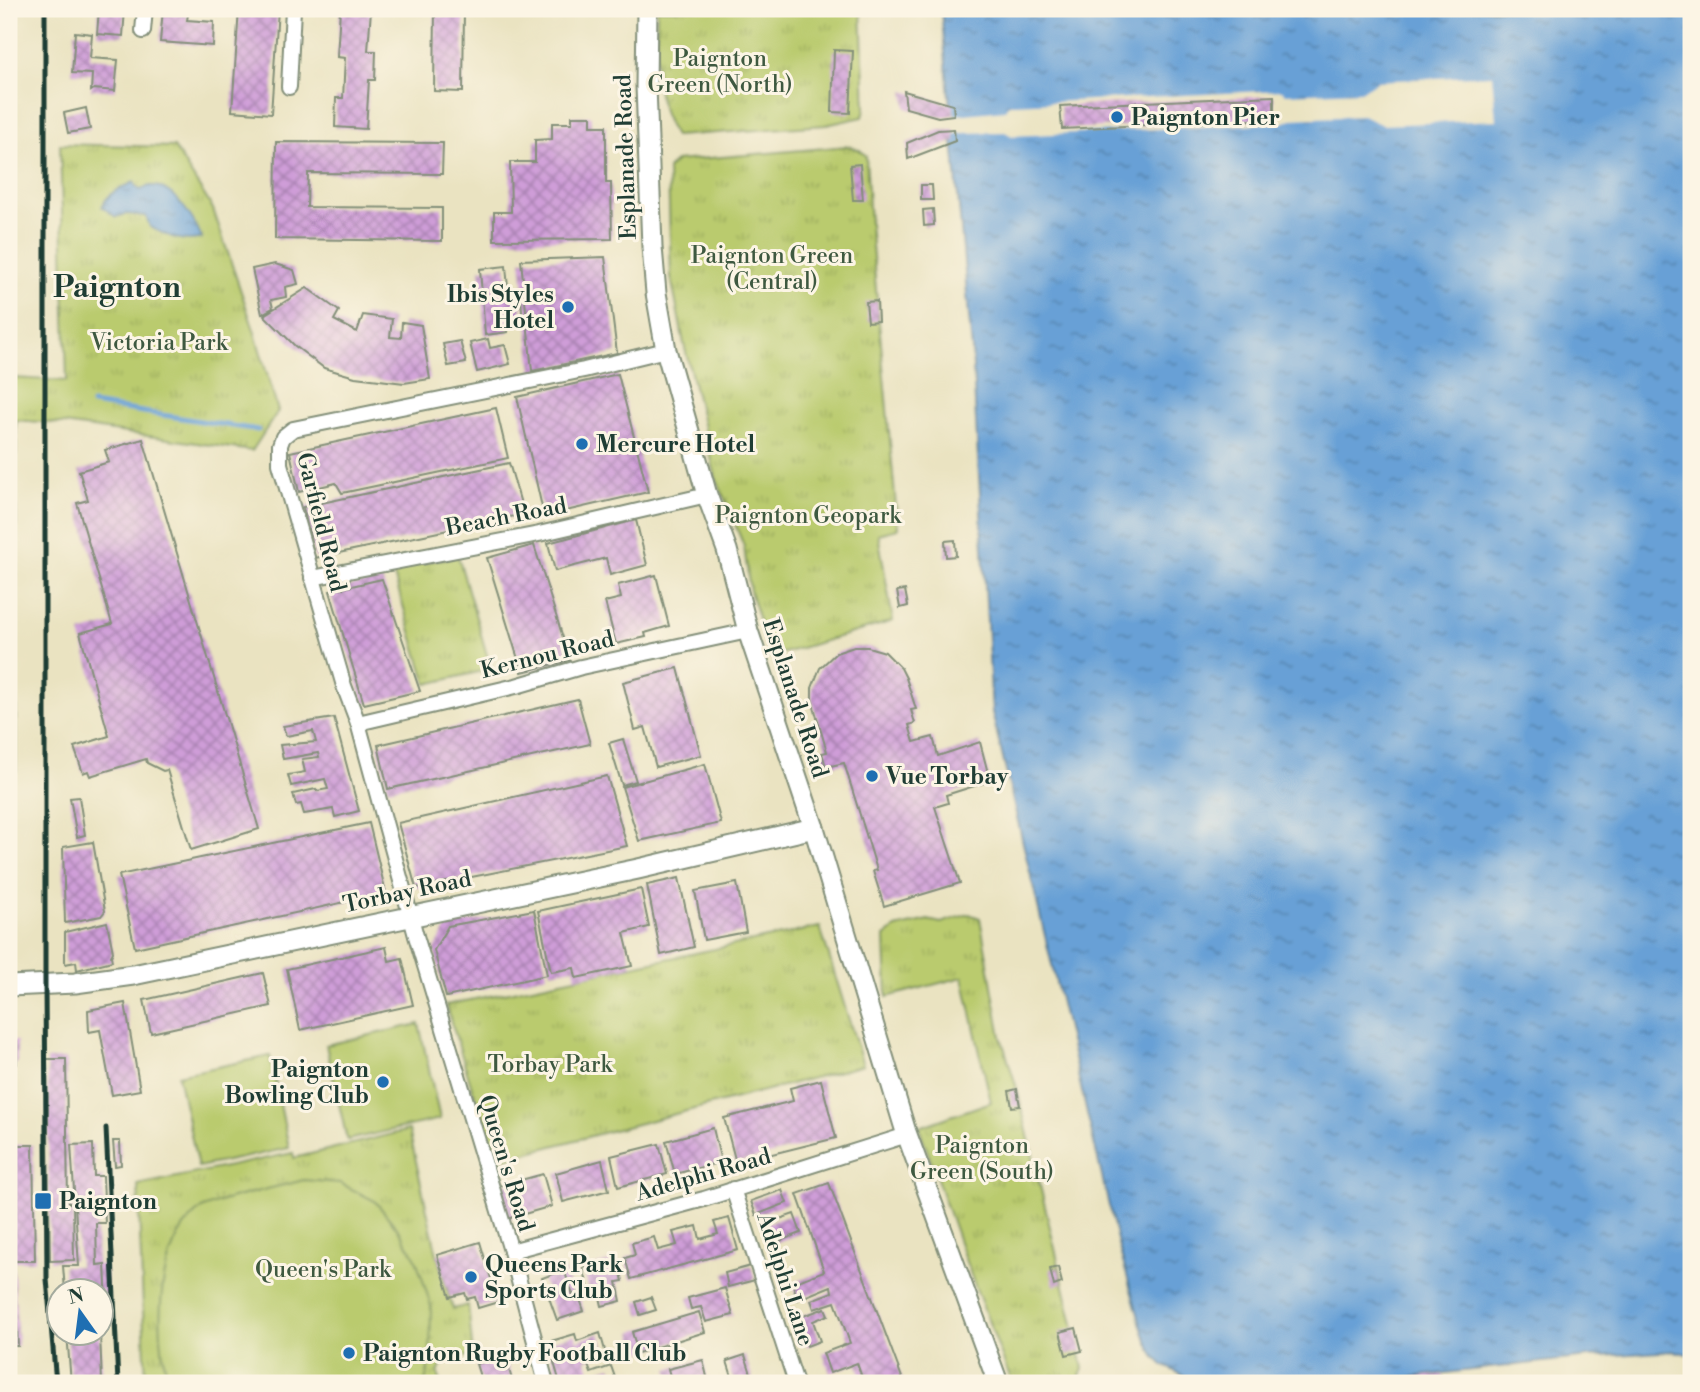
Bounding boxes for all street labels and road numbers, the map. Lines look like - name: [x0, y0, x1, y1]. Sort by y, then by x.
- street label: Esplanade Road: [609, 74, 643, 240]
- street label: Garfield Road: [290, 450, 352, 595]
- street label: Beach Road: [442, 492, 569, 543]
- street label: Esplanade Road: [756, 615, 834, 781]
- street label: Kernou Road: [478, 625, 617, 685]
- street label: Torbay Road: [340, 865, 474, 919]
- street label: Queen's Road: [472, 1092, 540, 1235]
- street label: Adelphi Road: [631, 1142, 774, 1208]
- street label: Adelphi Lane: [750, 1208, 820, 1349]

